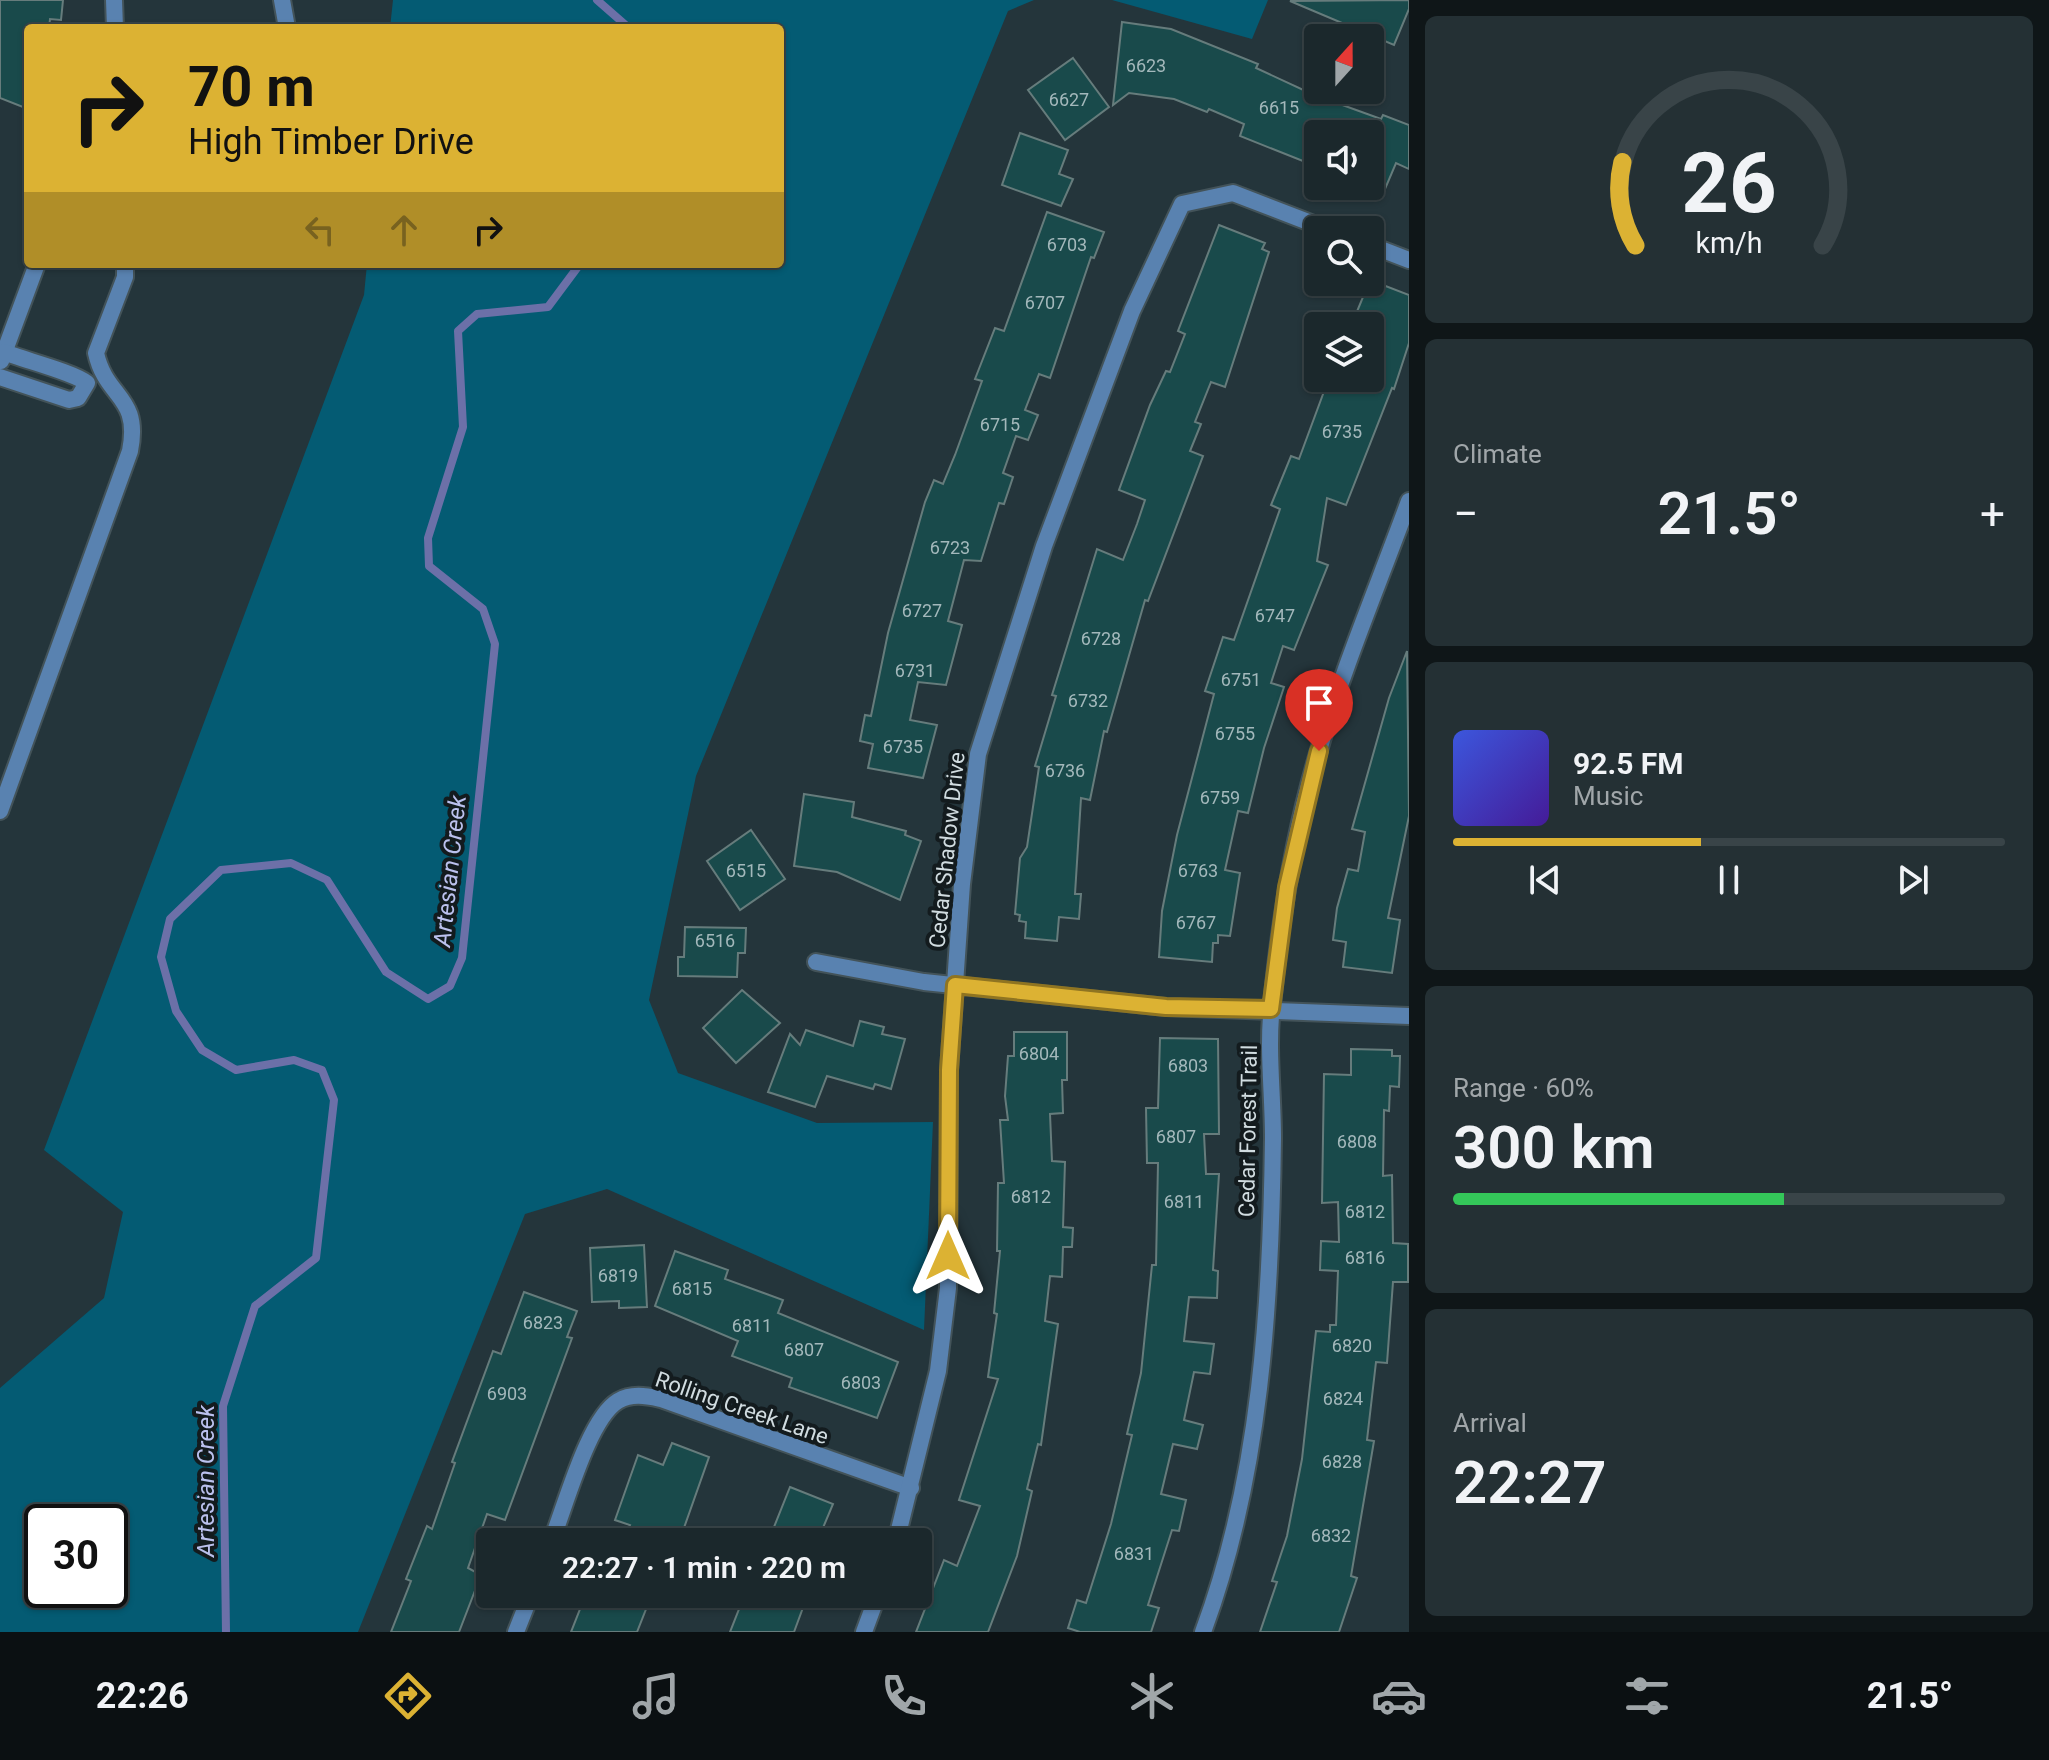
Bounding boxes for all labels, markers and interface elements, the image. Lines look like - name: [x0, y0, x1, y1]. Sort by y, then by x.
- north arrow: [1304, 24, 1384, 104]
- map controls: [1304, 24, 1384, 392]
- text: 70 m: [188, 54, 315, 120]
- house number: 6623: [1126, 55, 1166, 76]
- icon: right: [56, 56, 160, 160]
- house number: 6627: [1049, 89, 1089, 110]
- house number: 6615: [1259, 97, 1299, 118]
- button: sound: [1304, 120, 1384, 200]
- text: High Timber Drive: [188, 121, 474, 163]
- text: 26: [1681, 134, 1777, 231]
- icon: left: [298, 208, 342, 252]
- icon: ahead: [382, 208, 426, 252]
- icon: right: [466, 208, 510, 252]
- button: search: [1304, 216, 1384, 296]
- text: km/h: [1695, 226, 1763, 260]
- house number: 6703: [1047, 234, 1087, 255]
- house number: 6707: [1025, 292, 1065, 313]
- button: layers: [1304, 312, 1384, 392]
- house number: 6715: [980, 414, 1020, 435]
- house number: 6735: [1322, 421, 1362, 442]
- text: Climate: [1453, 439, 1542, 469]
- text: 21.5°: [1658, 478, 1801, 549]
- text: −: [1453, 488, 1478, 540]
- text: +: [1980, 488, 2005, 540]
- house number: 6723: [930, 537, 970, 558]
- house number: 6727: [902, 600, 942, 621]
- house number: 6747: [1255, 605, 1295, 626]
- house number: 6728: [1081, 628, 1121, 649]
- house number: 6731: [895, 660, 935, 681]
- house number: 6751: [1221, 669, 1261, 690]
- pin: [1285, 669, 1353, 751]
- icon: arrive: [1297, 681, 1341, 725]
- house number: 6732: [1068, 690, 1108, 711]
- house number: 6755: [1215, 723, 1255, 744]
- house number: 6735: [883, 736, 923, 757]
- text: 92.5 FM: [1573, 746, 1684, 781]
- street label: Cedar Shadow Drive: [924, 751, 970, 949]
- house number: 6736: [1045, 760, 1085, 781]
- text: Music: [1573, 781, 1643, 811]
- house number: 6759: [1200, 787, 1240, 808]
- water label: Artesian Creek: [428, 793, 472, 949]
- icon: previous: [1523, 858, 1567, 902]
- icon: pause: [1707, 858, 1751, 902]
- icon: next: [1891, 858, 1935, 902]
- house number: 6515: [726, 860, 766, 881]
- house number: 6763: [1178, 860, 1218, 881]
- house number: 6767: [1176, 912, 1216, 933]
- house number: 6516: [695, 930, 735, 951]
- house number: 6804: [1019, 1043, 1059, 1064]
- street label: Cedar Forest Trail: [1234, 1045, 1262, 1217]
- house number: 6803: [1168, 1055, 1208, 1076]
- text: Range · 60%: [1453, 1073, 1594, 1103]
- text: 300 km: [1453, 1112, 1655, 1183]
- house number: 6807: [1156, 1126, 1196, 1147]
- house number: 6808: [1337, 1131, 1377, 1152]
- house number: 6812: [1011, 1186, 1051, 1207]
- house number: 6811: [1164, 1191, 1204, 1212]
- house number: 6812: [1345, 1201, 1385, 1222]
- position arrow: [906, 1214, 990, 1298]
- house number: 6816: [1345, 1247, 1385, 1268]
- house number: 6819: [598, 1265, 638, 1286]
- house number: 6815: [672, 1278, 712, 1299]
- house number: 6823: [523, 1312, 563, 1333]
- house number: 6811: [732, 1315, 772, 1336]
- house number: 6820: [1332, 1335, 1372, 1356]
- house number: 6807: [784, 1339, 824, 1360]
- street label: Rolling Creek Lane: [652, 1367, 832, 1449]
- house number: 6803: [841, 1372, 881, 1393]
- house number: 6903: [487, 1383, 527, 1404]
- house number: 6824: [1323, 1388, 1363, 1409]
- water label: Artesian Creek: [192, 1404, 220, 1558]
- text: Arrival: [1453, 1408, 1527, 1438]
- text: 22:27: [1453, 1447, 1606, 1518]
- house number: 6828: [1322, 1451, 1362, 1472]
- speed limit sign: 30: [24, 1504, 128, 1608]
- house number: 6832: [1311, 1525, 1351, 1546]
- house number: 6831: [1114, 1543, 1154, 1564]
- text: 22:27 · 1 min · 220 m: [562, 1550, 846, 1585]
- icon: directions: [380, 1668, 436, 1724]
- icon: music: [628, 1668, 684, 1724]
- icon: phone: [876, 1668, 932, 1724]
- icon: climate: [1124, 1668, 1180, 1724]
- icon: car: [1371, 1668, 1427, 1724]
- icon: filters: [1619, 1668, 1675, 1724]
- text: 22:26: [96, 1675, 189, 1717]
- text: 21.5°: [1867, 1675, 1953, 1717]

